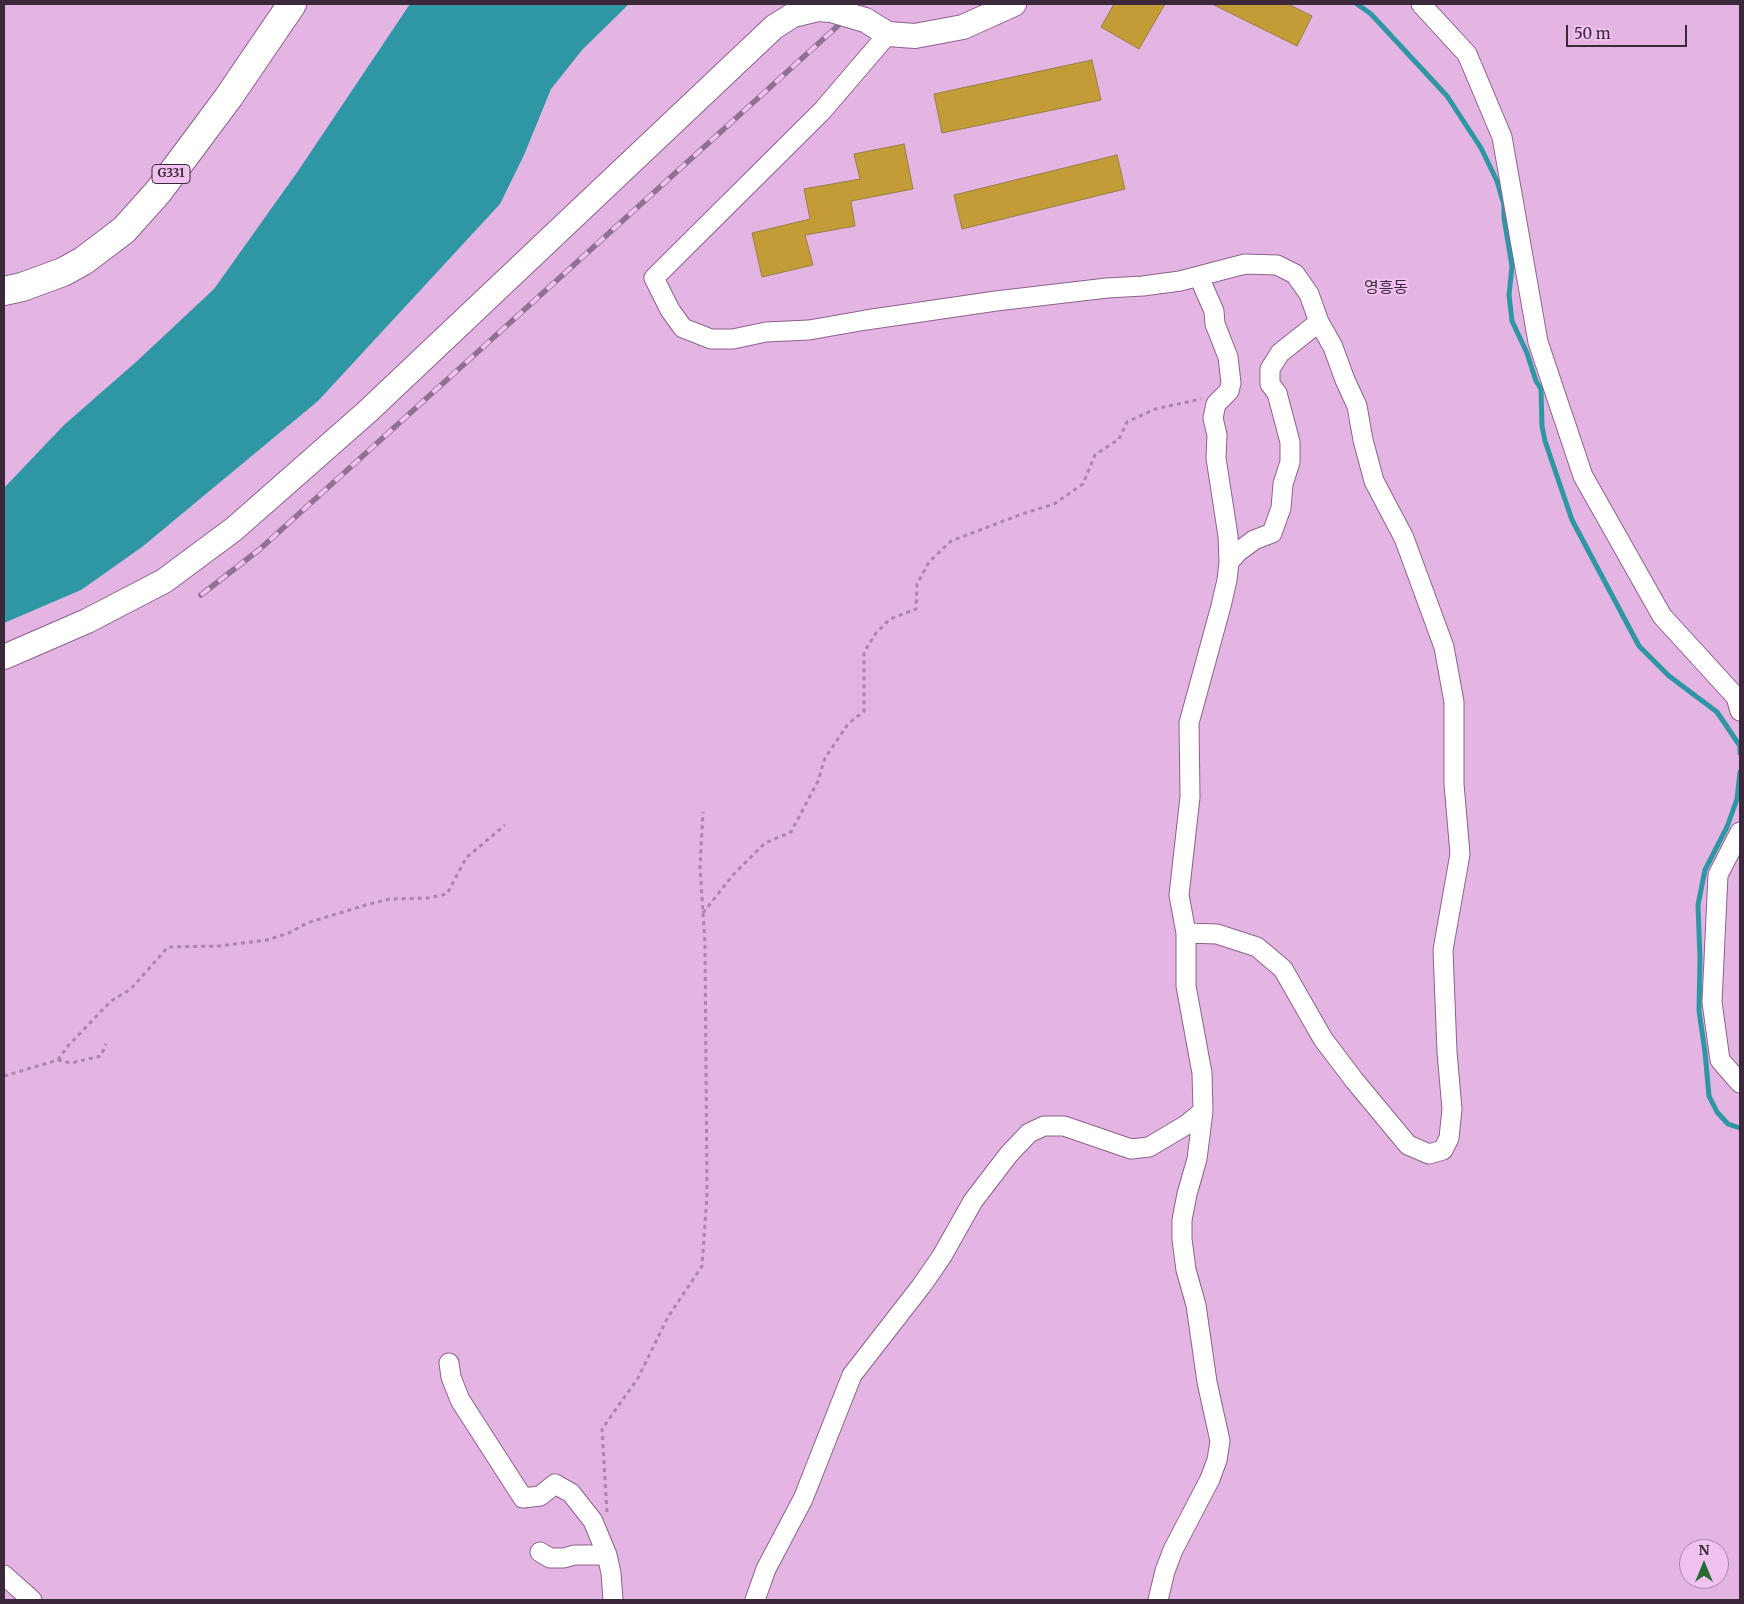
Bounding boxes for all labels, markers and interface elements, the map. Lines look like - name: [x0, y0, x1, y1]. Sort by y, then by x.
- scale bar: [1569, 15, 1690, 47]
- text: 50 m: [1574, 24, 1611, 43]
- road number: G331: [152, 164, 190, 183]
- district label: 영흥동: [1364, 278, 1408, 298]
- north arrow: [1679, 1539, 1729, 1589]
- text: N: [1698, 1541, 1710, 1559]

